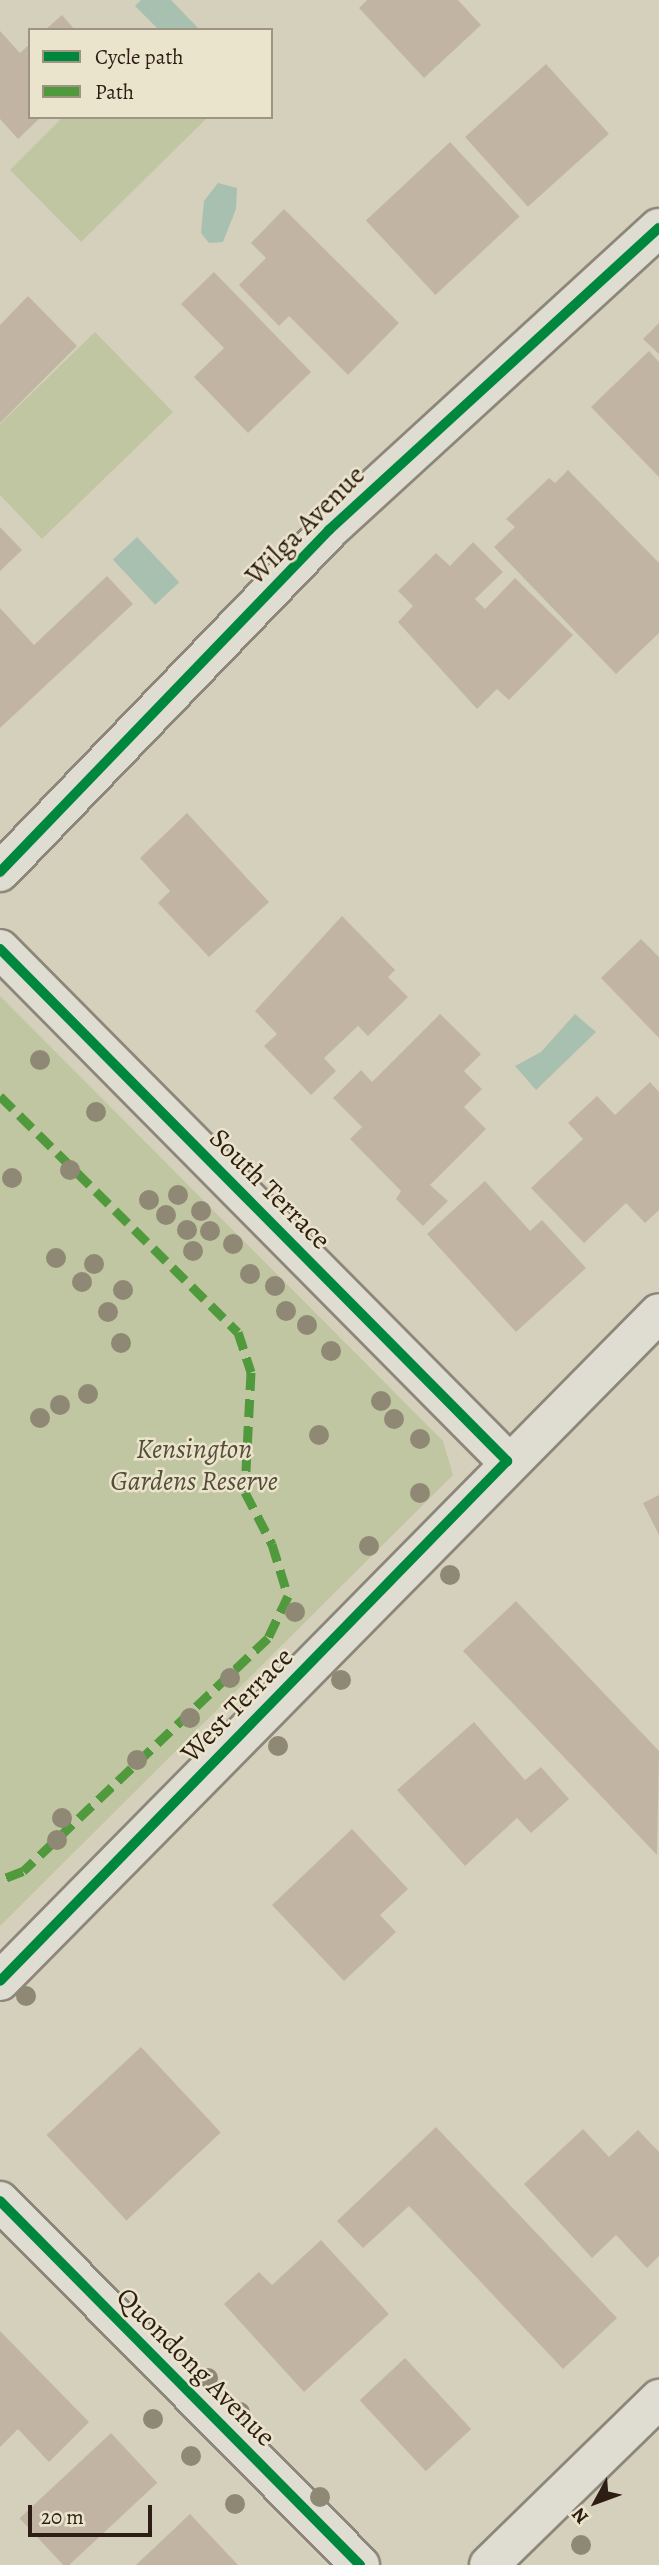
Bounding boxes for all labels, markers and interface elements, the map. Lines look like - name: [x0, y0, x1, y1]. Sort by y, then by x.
- legend: [28, 28, 273, 119]
- text: Cycle path: [95, 43, 184, 71]
- text: Path: [95, 78, 134, 106]
- street label: Wilga Avenue: [238, 458, 372, 592]
- street label: South Terrace: [202, 1121, 338, 1257]
- park label: Kensington Gardens Reserve: [110, 1432, 278, 1498]
- street label: West Terrace: [174, 1640, 300, 1770]
- street label: Quondong Avenue: [109, 2280, 283, 2454]
- north arrow: [561, 2467, 631, 2537]
- scale bar: [32, 2492, 156, 2536]
- text: N: [566, 2502, 595, 2530]
- text: 20 m: [41, 2503, 84, 2531]

